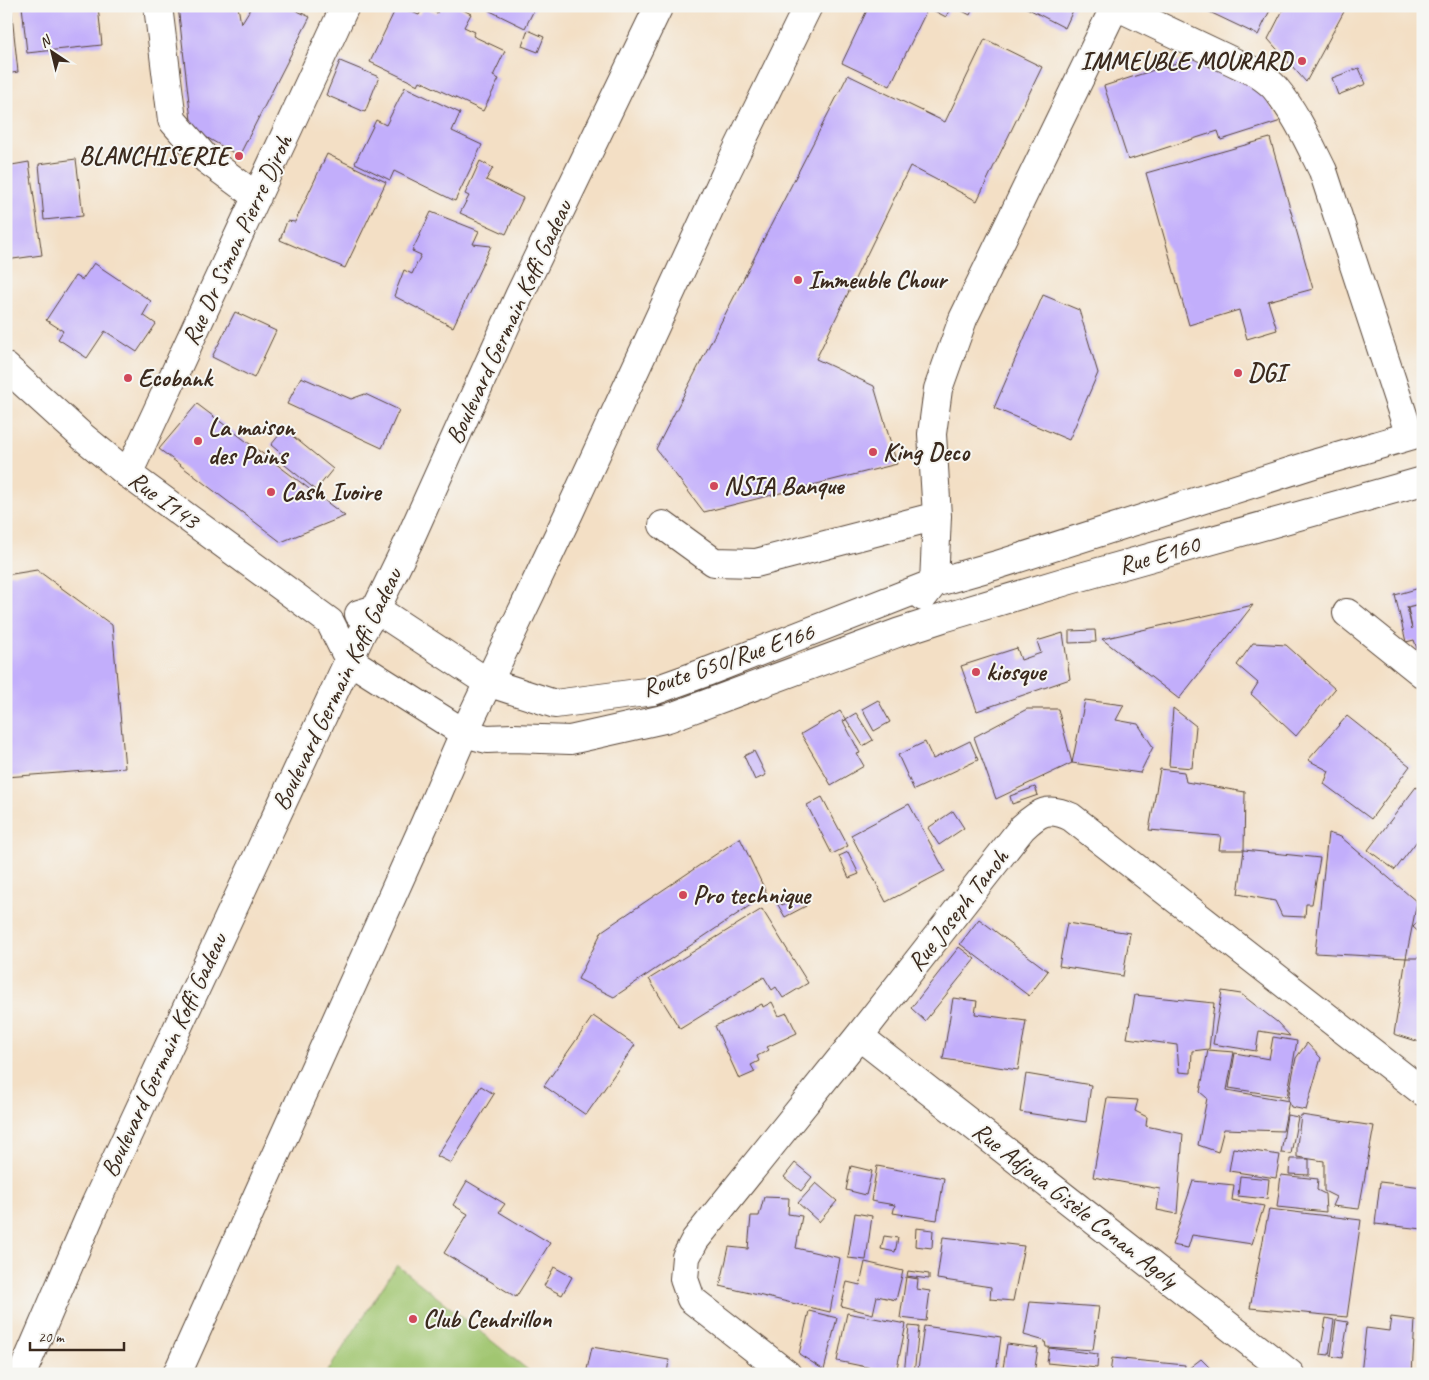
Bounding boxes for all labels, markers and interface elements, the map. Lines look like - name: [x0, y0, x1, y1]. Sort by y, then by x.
- north arrow: [28, 28, 78, 78]
- text: N: [36, 31, 55, 51]
- place label: IMMEUBLE MOURARD: [1080, 45, 1294, 77]
- marker: IMMEUBLE MOURARD: [1296, 55, 1308, 67]
- street label: Rue Dr Simon Pierre Djroh: [174, 128, 301, 350]
- place label: BLANCHISERIE: [79, 140, 233, 172]
- marker: BLANCHISERIE: [233, 150, 245, 162]
- street label: Boulevard Germain Koffi Gadeau: [438, 193, 580, 449]
- place label: Immeuble Chour: [808, 264, 949, 296]
- marker: Immeuble Chour: [792, 274, 804, 286]
- place label: DGI: [1248, 357, 1291, 389]
- place label: Ecobank: [138, 362, 214, 394]
- marker: DGI: [1232, 367, 1244, 379]
- marker: Ecobank: [122, 372, 134, 384]
- place label: La maison des Pains: [208, 411, 296, 472]
- marker: La maison des Pains: [192, 435, 204, 447]
- place label: King Deco: [883, 436, 971, 468]
- marker: King Deco: [867, 446, 879, 458]
- street label: Rue I143: [122, 464, 207, 537]
- place label: NSIA Banque: [724, 470, 845, 502]
- place label: Cash Ivoire: [281, 476, 383, 508]
- marker: NSIA Banque: [708, 480, 720, 492]
- marker: Cash Ivoire: [265, 486, 277, 498]
- street label: Rue E160: [1115, 528, 1205, 582]
- street label: Boulevard Germain Koffi Gadeau: [264, 561, 410, 815]
- street label: Route G50/Rue E166: [638, 615, 819, 704]
- place label: kiosque: [986, 656, 1048, 688]
- marker: kiosque: [970, 666, 982, 678]
- street label: Rue Joseph Tanoh: [900, 841, 1017, 978]
- place label: Pro technique: [693, 879, 812, 911]
- marker: Pro technique: [677, 889, 689, 901]
- street label: Boulevard Germain Koffi Gadeau: [93, 926, 235, 1182]
- street label: Rue Adjoua Gisèle Conan Agoly: [966, 1115, 1186, 1297]
- place label: Club Cendrillon: [423, 1303, 552, 1335]
- marker: Club Cendrillon: [407, 1313, 419, 1325]
- scale bar: [30, 1320, 124, 1352]
- text: 20 m: [38, 1328, 65, 1347]

